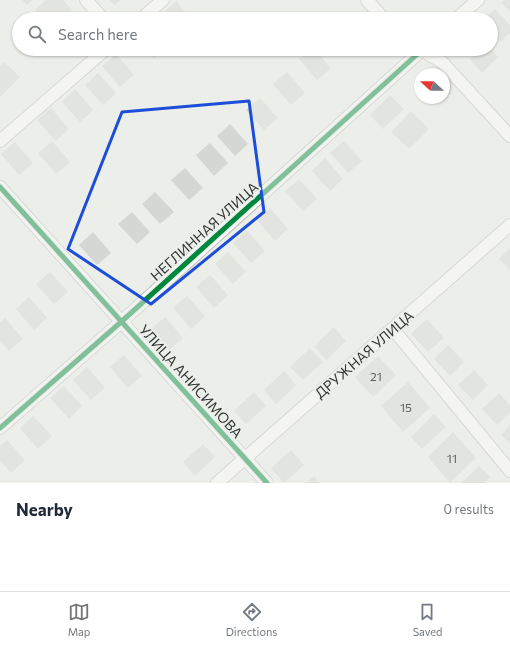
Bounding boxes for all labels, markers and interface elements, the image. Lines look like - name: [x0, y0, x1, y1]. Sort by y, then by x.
- search box: [12, 12, 498, 56]
- icon: search: [26, 23, 48, 45]
- text: Search here: [58, 25, 137, 43]
- north arrow: [414, 68, 450, 104]
- street label: НЕГЛИННАЯ УЛИЦА: [147, 178, 262, 284]
- street label: ДРУЖНАЯ УЛИЦА: [311, 306, 417, 402]
- street label: УЛИЦА АНИСИМОВА: [136, 321, 247, 441]
- house number: 21: [370, 369, 382, 383]
- house number: 15: [400, 400, 412, 414]
- house number: 11: [447, 451, 457, 465]
- text: Nearby: [16, 499, 73, 520]
- text: 0 results: [443, 501, 494, 517]
- tab: Map: [68, 601, 90, 638]
- tab: Directions: [226, 601, 277, 638]
- tab: Saved: [413, 601, 442, 638]

